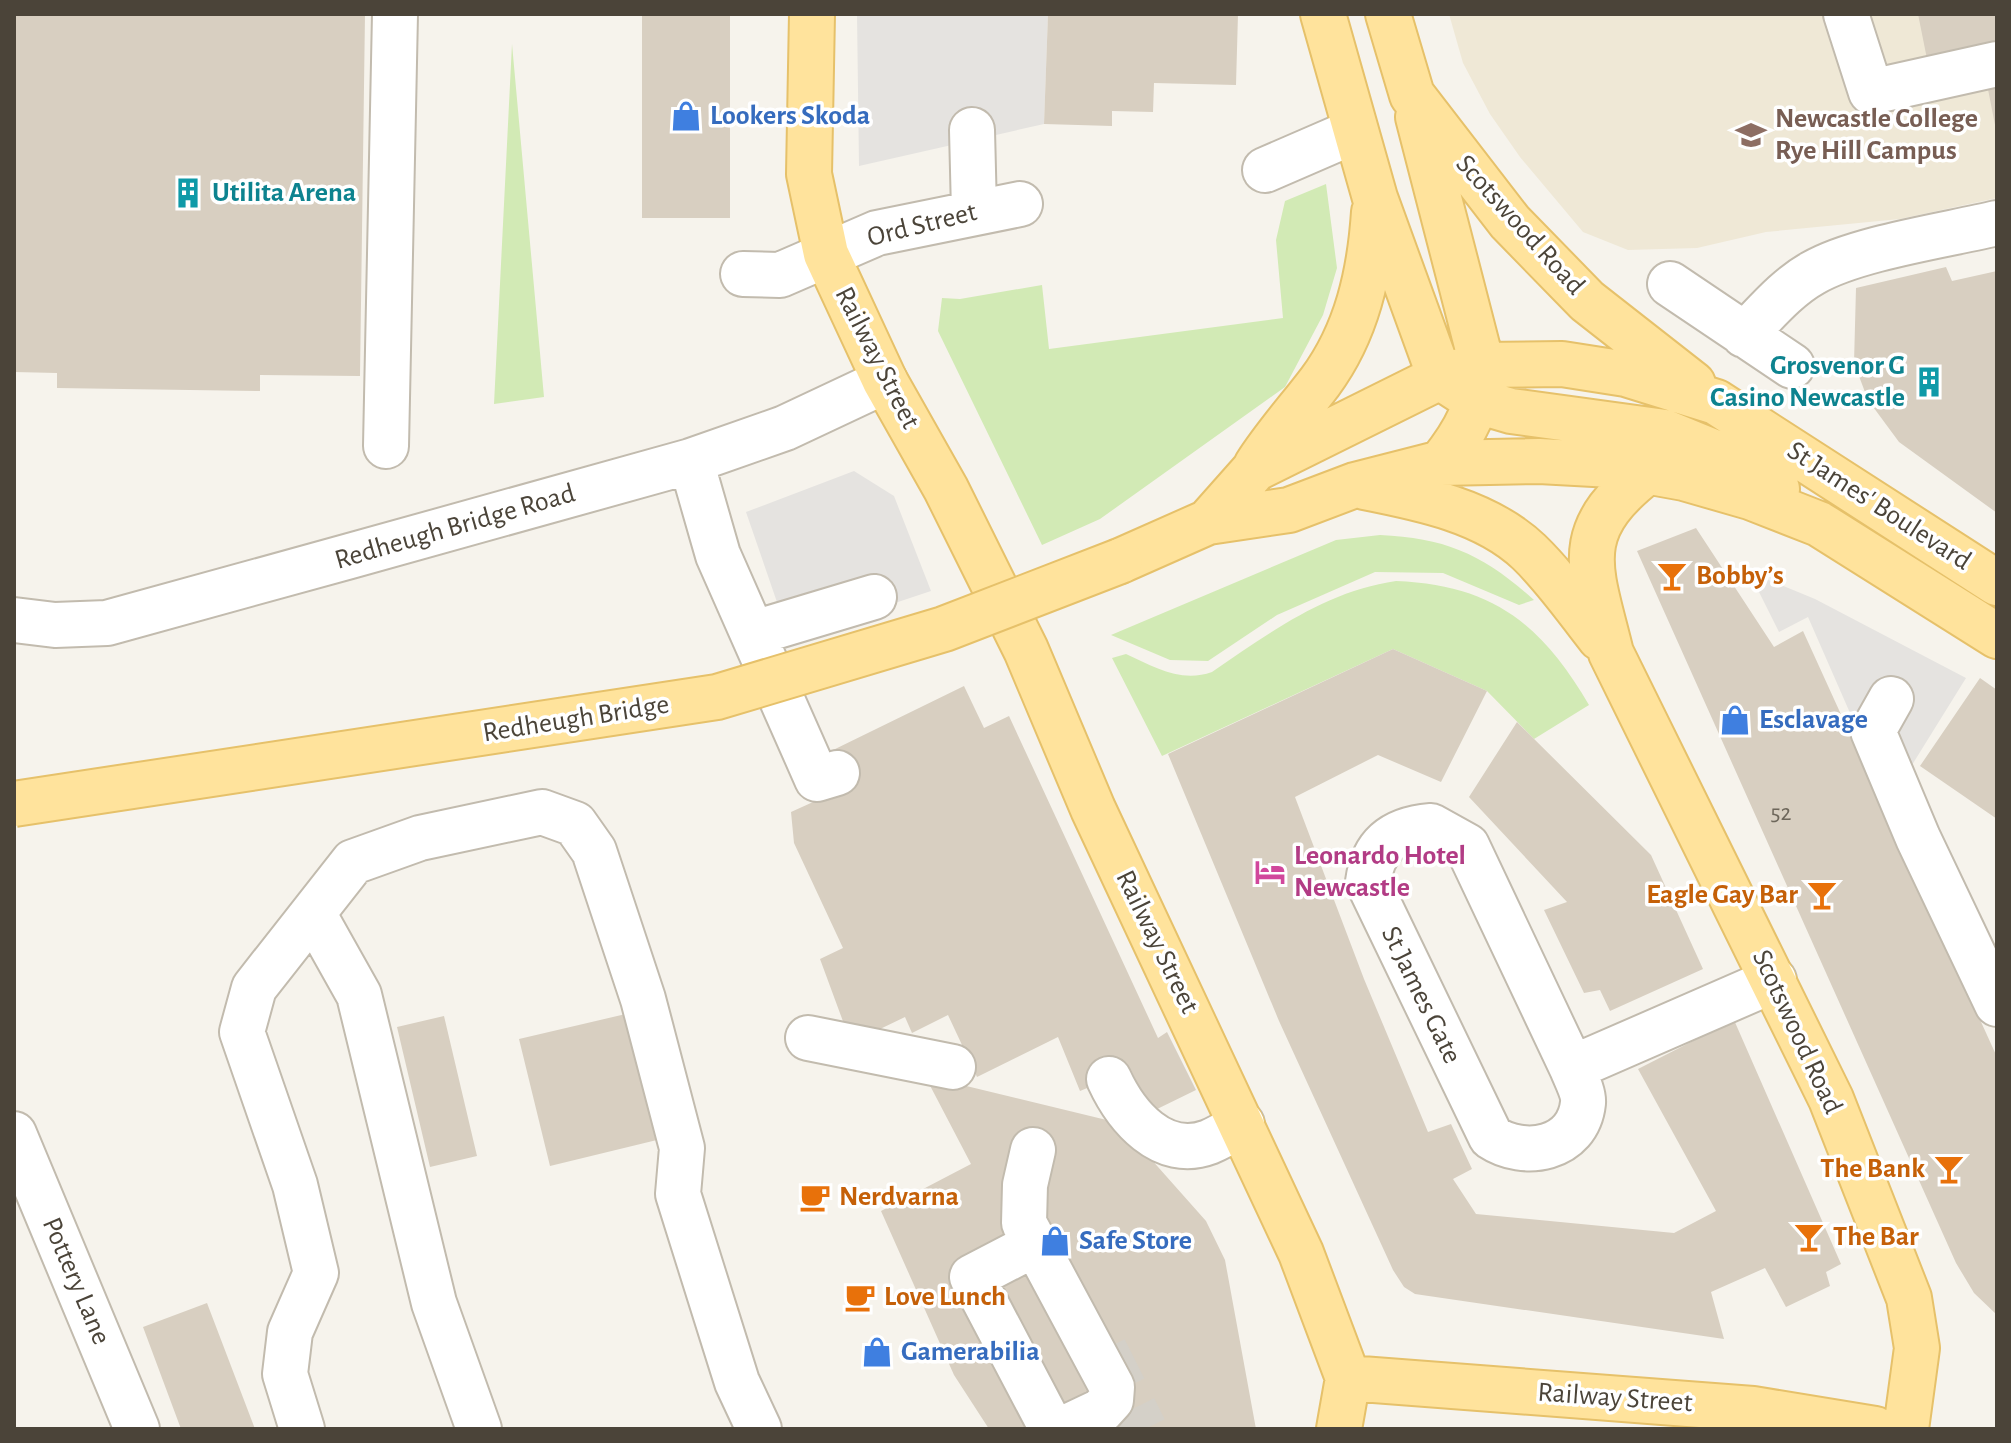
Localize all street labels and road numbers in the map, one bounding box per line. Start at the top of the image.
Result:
street label: Scotswood Road [1450,150,1590,300]
street label: Ord Street [864,198,980,252]
street label: Railway Street [829,283,925,433]
street label: St James' Boulevard [1782,436,1976,576]
street label: Redheugh Bridge Road [332,479,578,575]
street label: Redheugh Bridge [481,690,671,748]
street label: Railway Street [1110,866,1204,1018]
street label: St James Gate [1376,922,1466,1068]
street label: Scotswood Road [1747,946,1847,1118]
street label: Pottery Lane [37,1213,115,1349]
street label: Railway Street [1537,1379,1693,1417]

